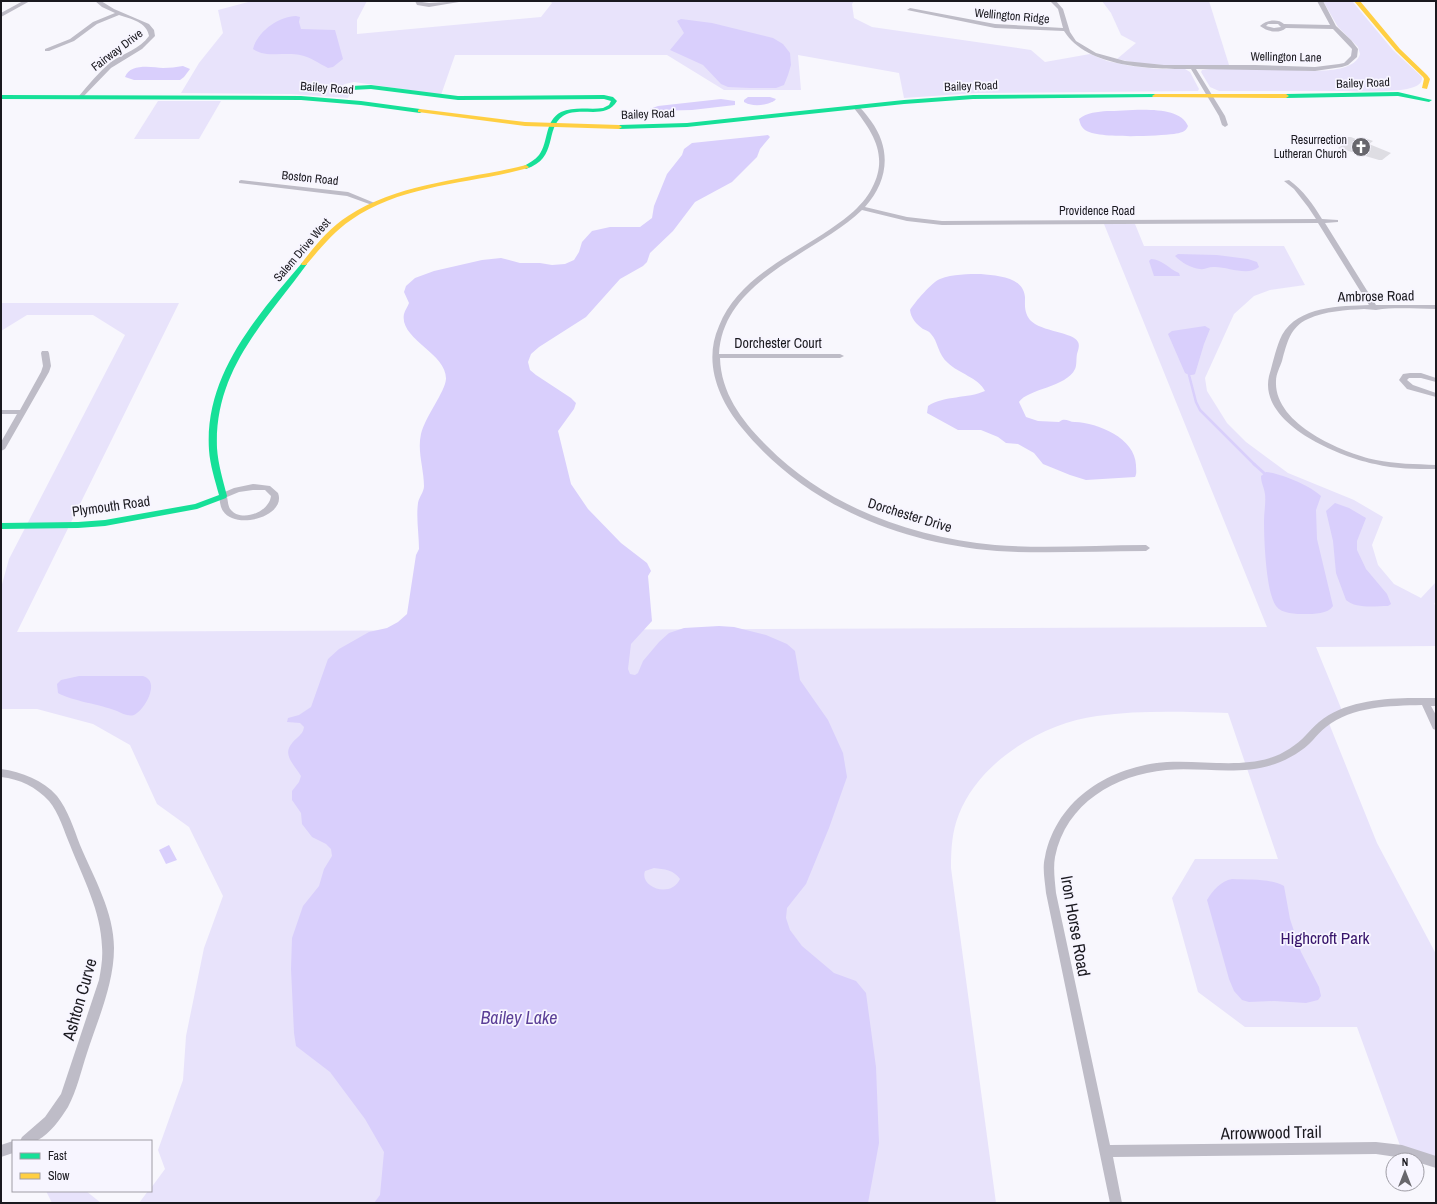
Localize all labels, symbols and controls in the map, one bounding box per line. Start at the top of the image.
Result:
street label: Wellington Ridge [974,5,1050,27]
street label: Fairway Drive [88,25,146,75]
street label: Wellington Lane [1250,48,1322,66]
street label: Bailey Road [1336,74,1390,92]
street label: Bailey Road [944,77,998,95]
street label: Bailey Road [300,78,354,98]
street label: Bailey Road [621,105,675,123]
place label: Resurrection Lutheran Church [1274,132,1347,162]
church icon: Resurrection Lutheran Church [1350,136,1372,158]
street label: Boston Road [281,167,339,189]
street label: Providence Road [1059,203,1135,219]
street label: Salem Drive West [270,215,334,285]
street label: Ambrose Road [1337,286,1414,306]
street label: Dorchester Court [734,334,822,352]
street label: Plymouth Road [71,492,151,520]
street label: Dorchester Drive [866,494,954,536]
street label: Iron Horse Road [1056,874,1096,978]
park label: Highcroft Park [1280,926,1370,949]
street label: Ashton Curve [56,955,102,1044]
water label: Bailey Lake [480,1005,558,1030]
street label: Arrowwood Trail [1219,1120,1322,1144]
legend [12,1140,152,1192]
text: Fast [48,1148,67,1164]
north arrow [1385,1152,1425,1192]
text: N [1402,1155,1408,1169]
text: Slow [48,1168,70,1184]

